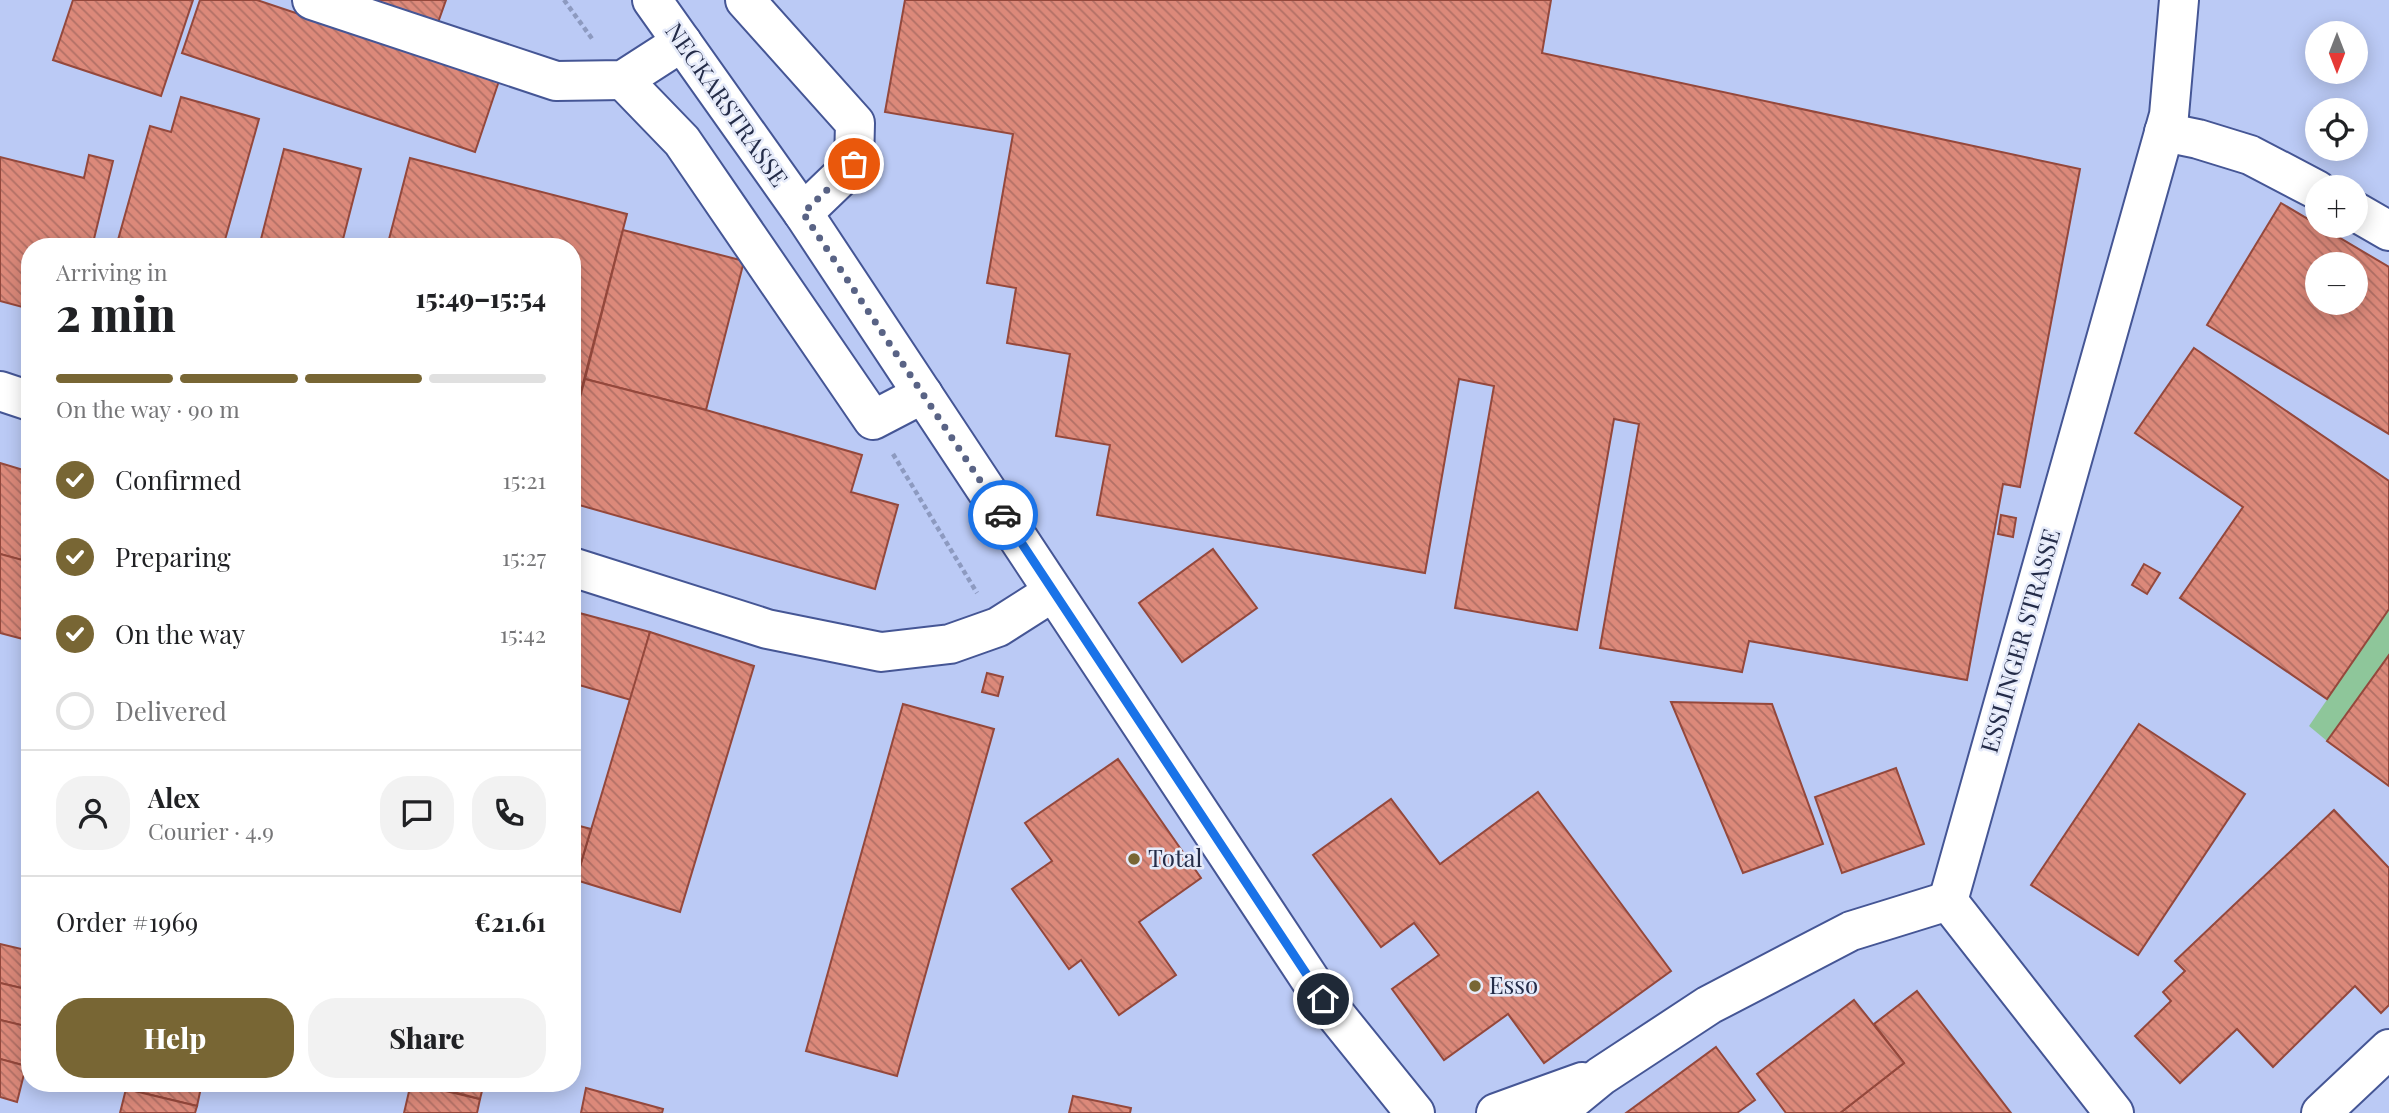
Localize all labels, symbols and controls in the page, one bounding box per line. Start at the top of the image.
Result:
street label: NECKARSTRASSE [659,16,796,192]
north arrow [2305,21,2368,84]
map controls [2305,21,2368,315]
button: locate [2305,98,2368,161]
pin [824,134,884,194]
icon: bag [835,145,873,183]
button: + [2305,175,2368,238]
button: − [2305,252,2368,315]
text: Arriving in [56,256,168,287]
text: 15:49–15:54 [416,280,546,315]
text: 2 min [56,282,176,344]
text: On the way · 90 m [56,393,240,424]
icon: check [56,461,94,499]
text: Confirmed [115,462,242,497]
text: 15:21 [503,464,546,495]
courier [968,480,1038,550]
icon: car [984,496,1022,534]
street label: ESSLINGER STRASSE [1972,525,2066,756]
icon: check [56,538,94,576]
text: Preparing [115,539,231,574]
text: 15:27 [502,541,546,572]
icon: check [56,615,94,653]
text: On the way [115,616,245,651]
text: 15:42 [500,618,546,649]
text: Delivered [115,693,227,728]
button: person [56,776,130,850]
button: chat [380,776,454,850]
button: phone [472,776,546,850]
text: Alex [148,780,200,815]
text: Courier · 4.9 [148,815,274,846]
place label: Total [1148,841,1202,873]
marker: Total [1126,851,1142,867]
text: Order #1969 [56,904,198,939]
text: €21.61 [474,904,546,939]
place label: Esso [1489,968,1538,1000]
pin [1293,969,1353,1029]
marker: Esso [1467,978,1483,994]
icon: home [1304,980,1342,1018]
button: Help [56,998,294,1078]
button: Share [308,998,546,1078]

